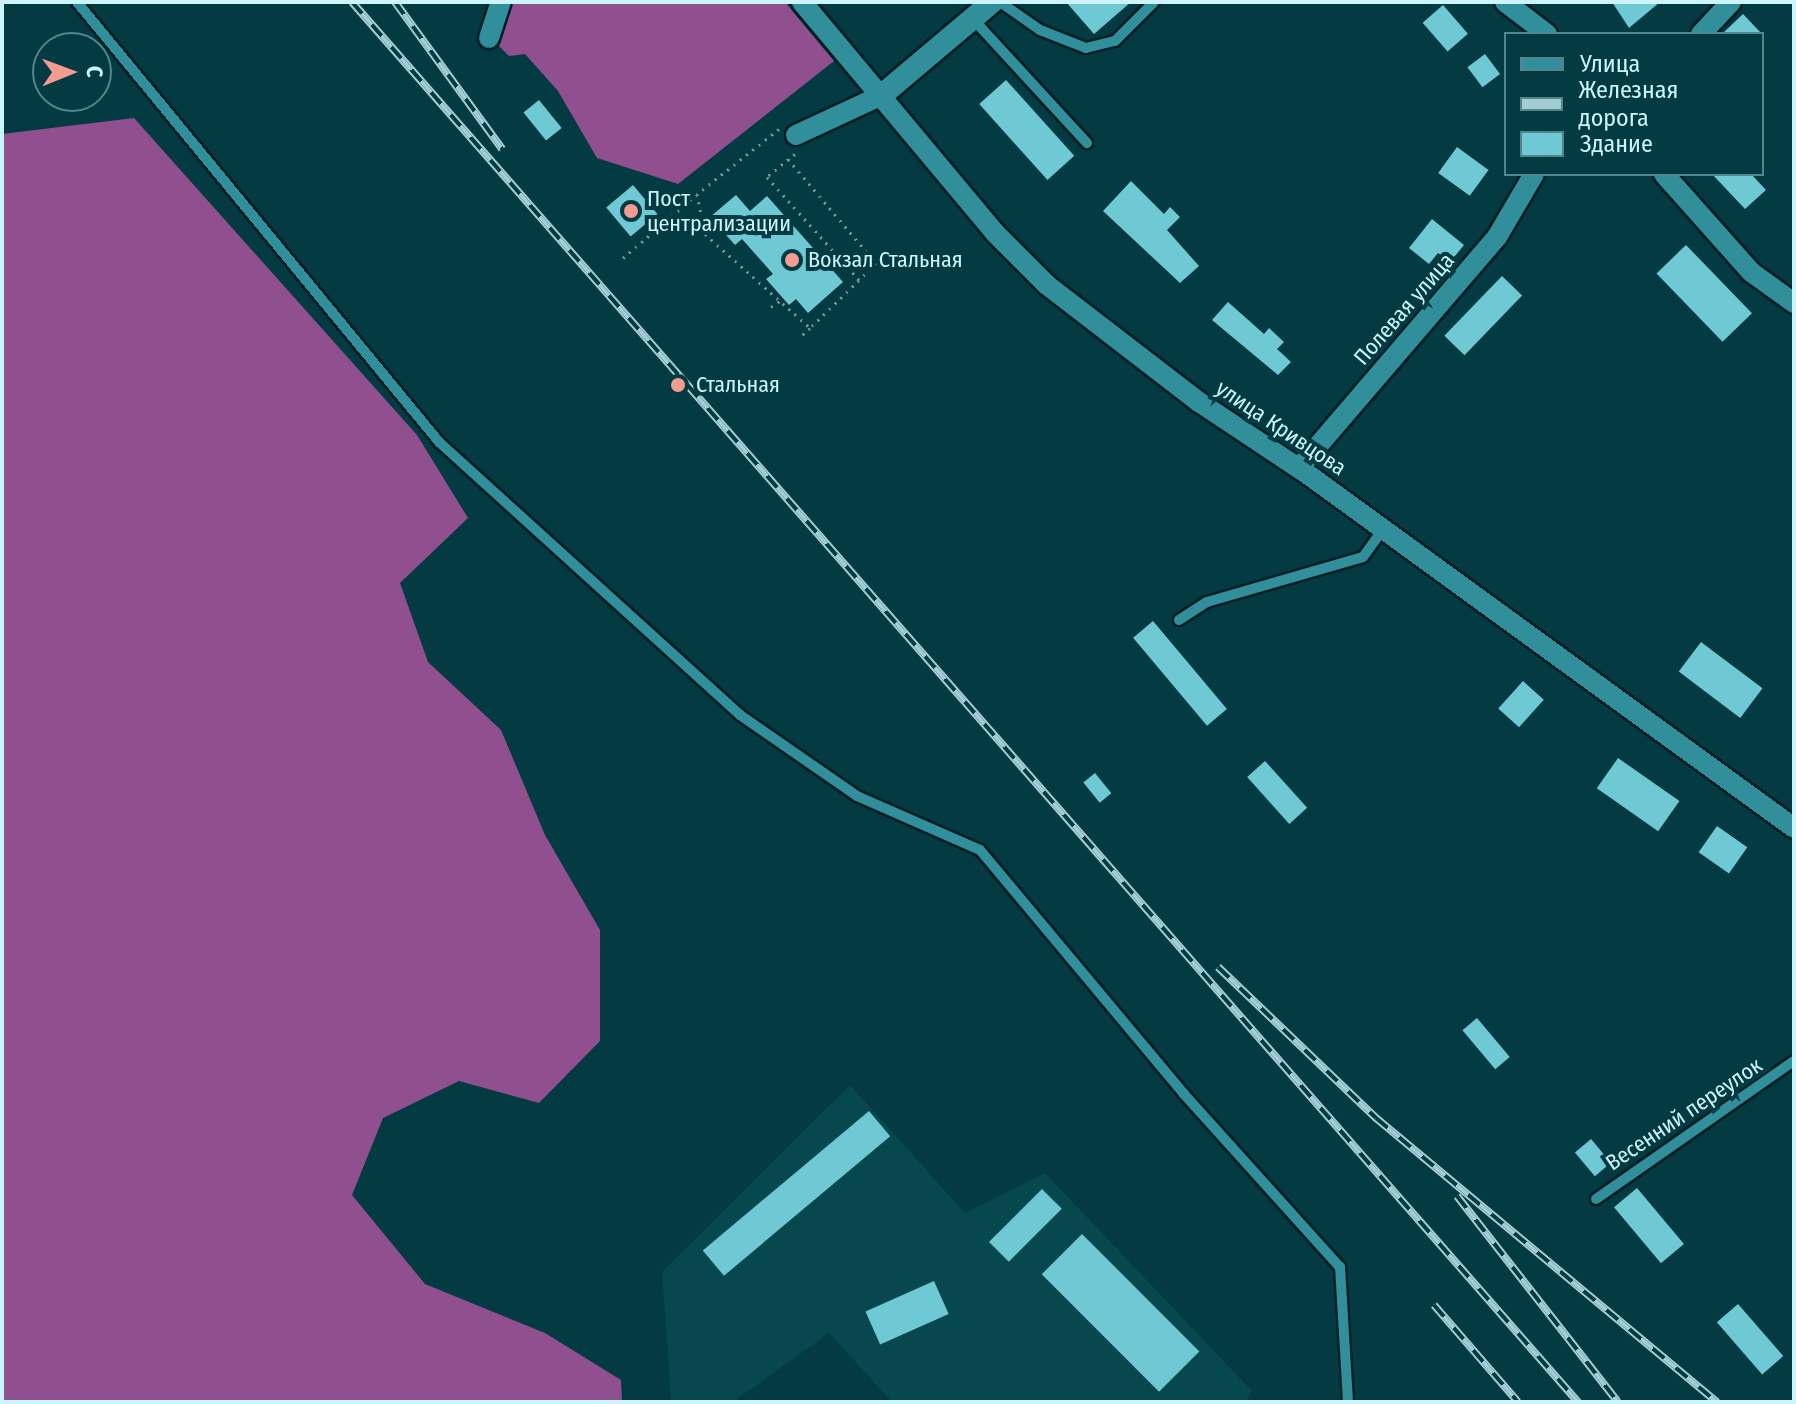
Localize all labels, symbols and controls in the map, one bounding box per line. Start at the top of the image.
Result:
north arrow [32,32,112,112]
legend [1504,32,1764,176]
text: Улица [1580,50,1640,78]
text: С [81,66,108,78]
text: Железная дорога [1579,76,1678,132]
text: Здание [1580,130,1653,158]
place label: Пост централизации [647,185,791,236]
marker: Пост централизации [622,202,640,220]
place label: Вокзал Стальная [808,247,963,273]
street label: Полевая улица [1348,248,1460,370]
marker: Вокзал Стальная [783,251,801,269]
place label: Стальная [696,372,780,398]
marker: Стальная [667,374,689,396]
street label: улица Кривцова [1211,375,1351,481]
street label: Весенний переулок [1601,1052,1767,1176]

